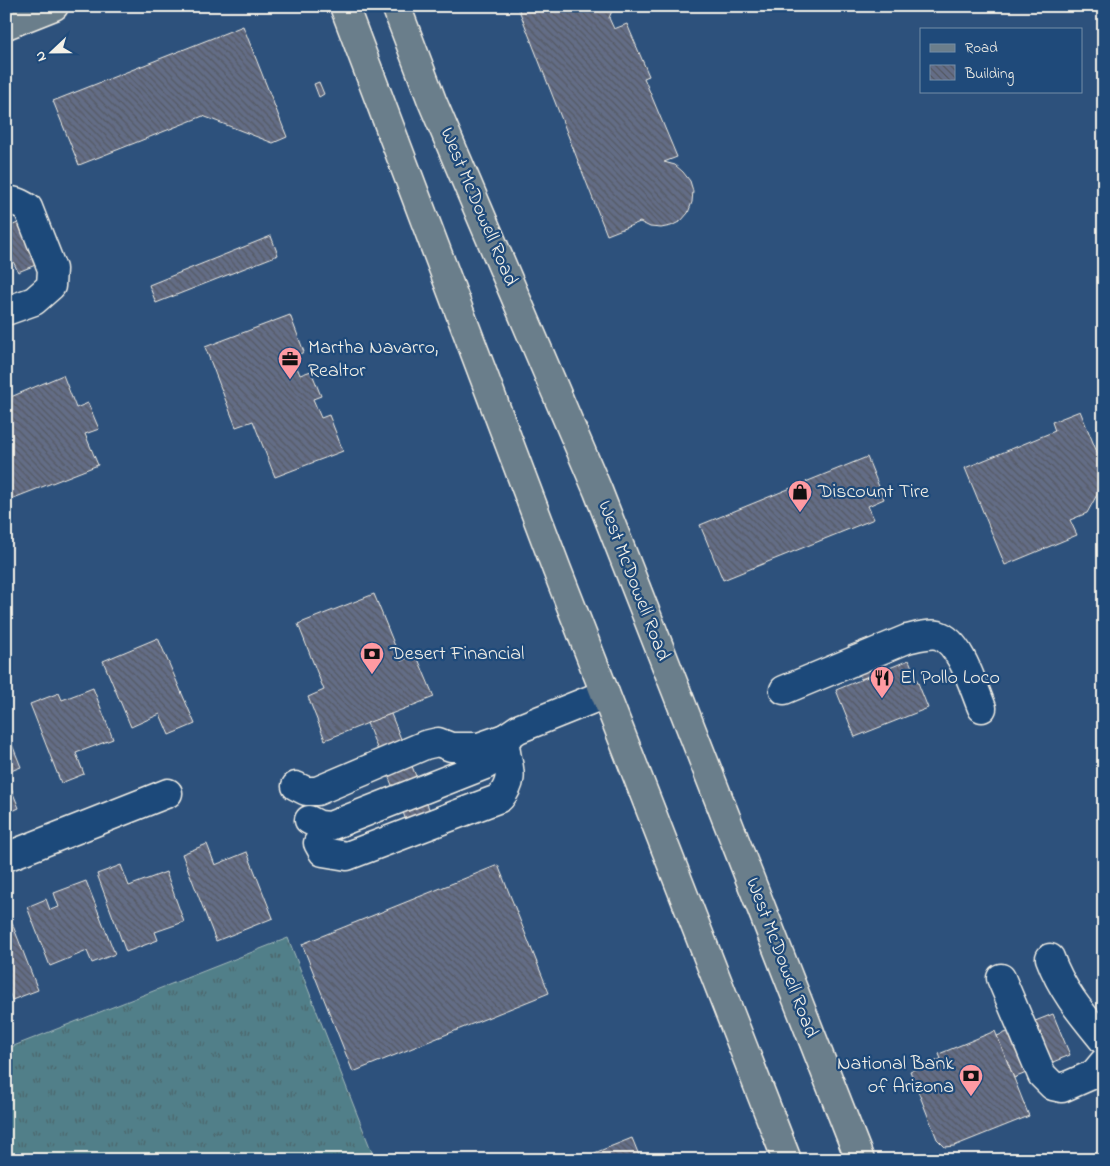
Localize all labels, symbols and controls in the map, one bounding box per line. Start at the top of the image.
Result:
north arrow [28,28,78,78]
legend [920,28,1082,92]
text: Road [965,37,998,59]
text: N [30,48,53,65]
text: Building [964,63,1014,86]
street label: West McDowell Road [431,123,525,291]
place label: Martha Navarro, Realtor [308,334,438,386]
office icon: Martha Navarro, Realtor [277,346,303,380]
place label: Discount Tire [817,478,929,507]
shop icon: Discount Tire [787,479,813,513]
street label: West McDowell Road [589,497,677,665]
place label: Desert Financial [389,640,524,669]
bank icon: Desert Financial [359,641,385,675]
place label: El Pollo Loco [900,664,1000,693]
restaurant icon: El Pollo Loco [869,665,895,699]
street label: West McDowell Road [737,874,825,1042]
place label: National Bank of Arizona [837,1050,954,1102]
bank icon: National Bank of Arizona [958,1063,984,1097]

